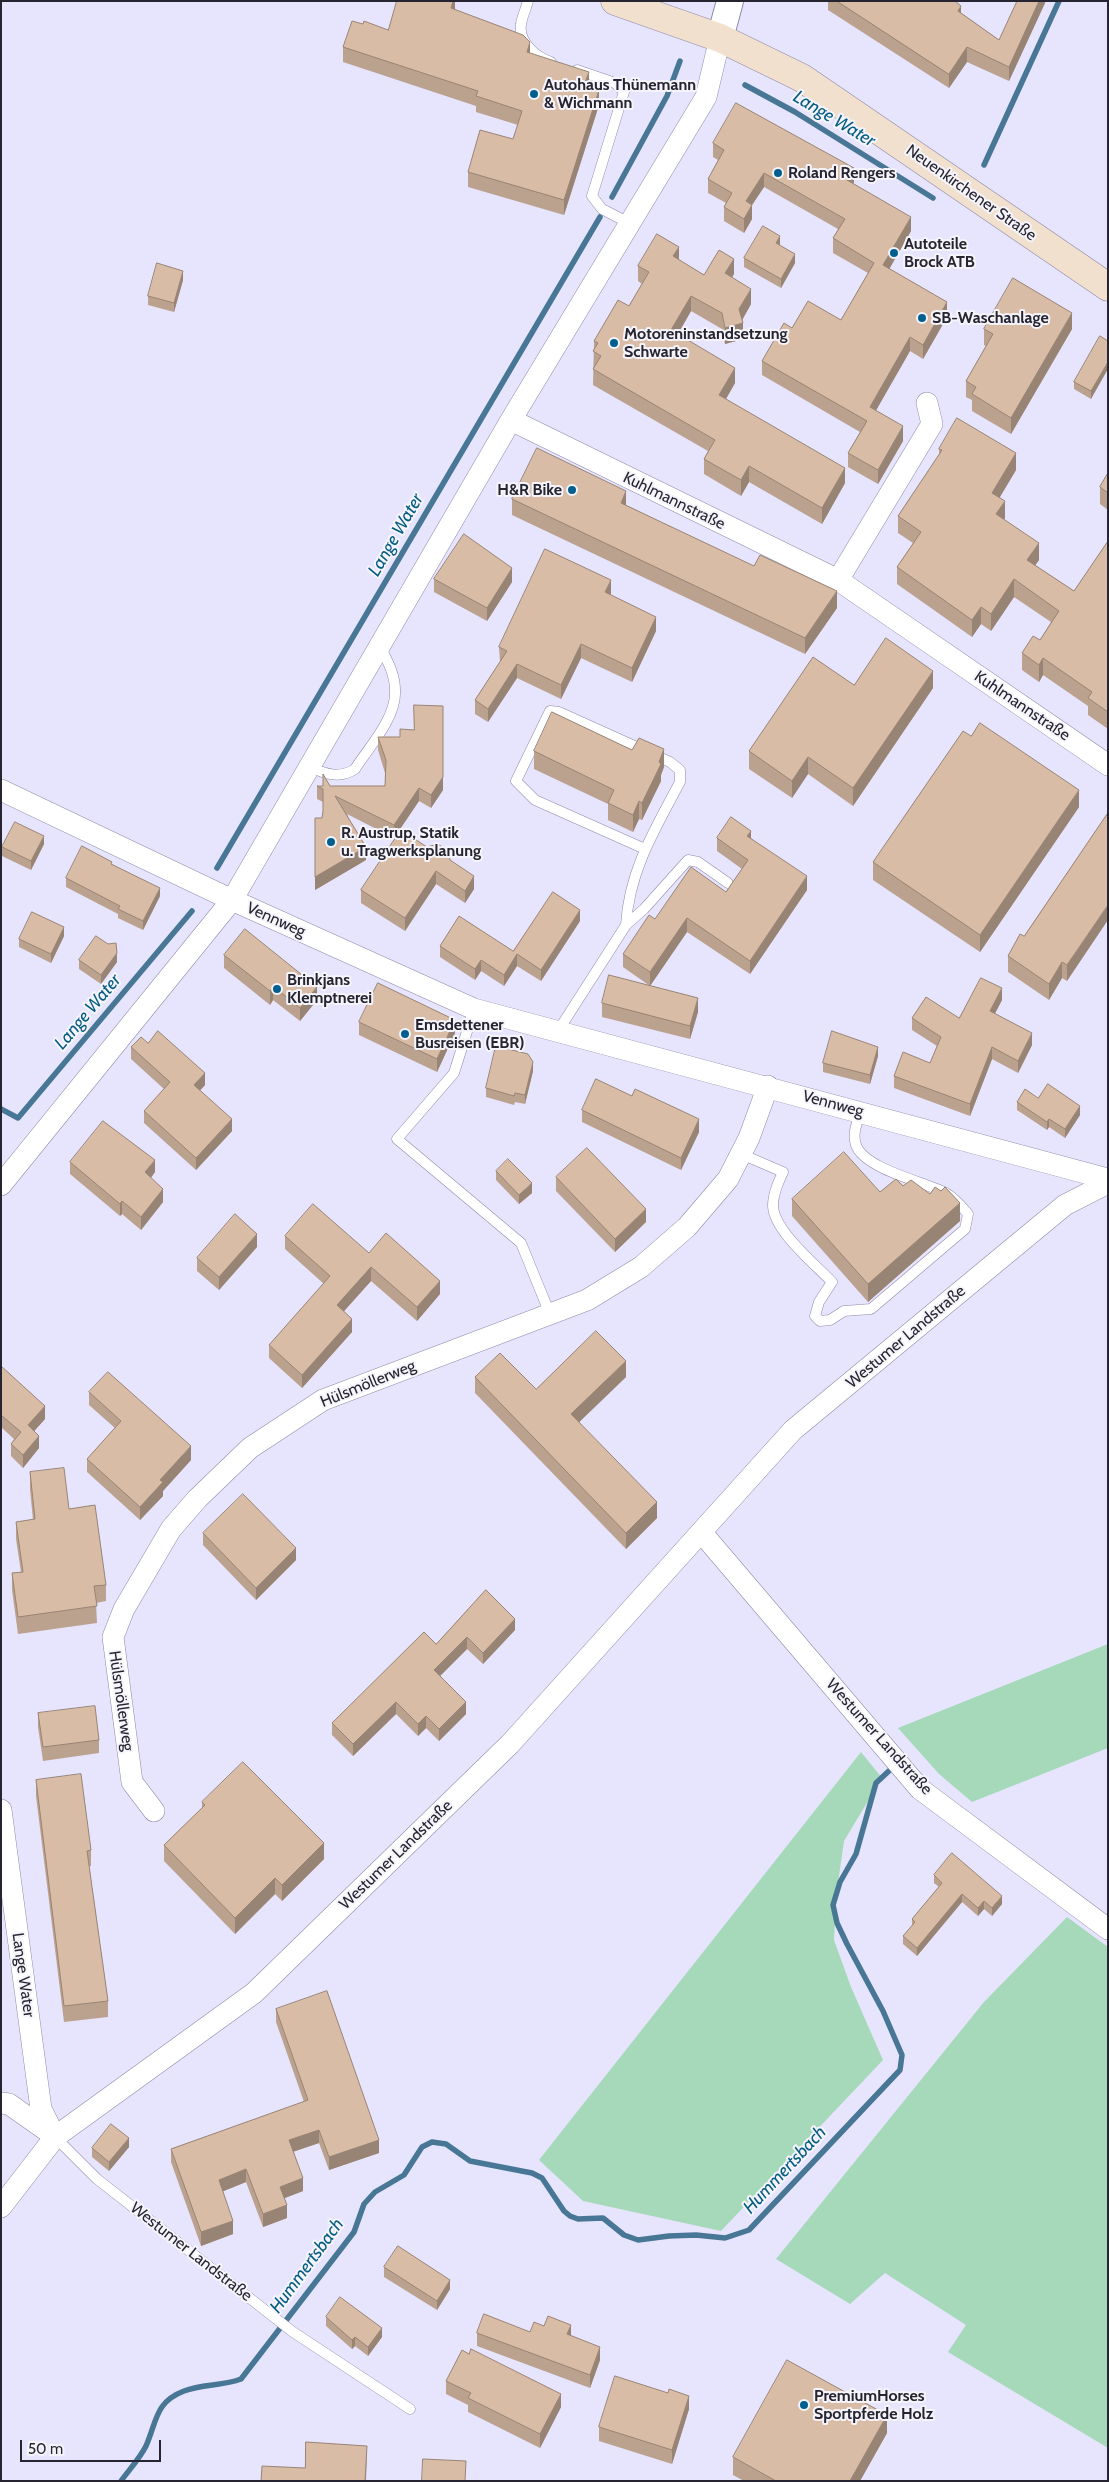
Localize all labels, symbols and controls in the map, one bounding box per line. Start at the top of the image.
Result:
place label: Autohaus Thünemann & Wichmann [544,75,696,113]
water label: Lange Water [789,86,879,152]
marker: Autohaus Thünemann & Wichmann [528,88,540,100]
street label: Neuenkirchener Straße [902,141,1040,245]
place label: Roland Rengers [788,163,896,183]
marker: Roland Rengers [772,167,784,179]
place label: Autoteile Brock ATB [904,234,975,272]
marker: Autoteile Brock ATB [888,247,900,259]
place label: SB-Waschanlage [932,308,1049,328]
marker: SB-Waschanlage [916,312,928,324]
place label: Motoreninstandsetzung Schwarte [624,324,788,362]
marker: Motoreninstandsetzung Schwarte [608,337,620,349]
street label: Kuhlmannstraße [620,468,728,534]
place label: H&R Bike [497,480,562,500]
marker: H&R Bike [566,484,578,496]
water label: Lange Water [364,490,428,580]
street label: Kuhlmannstraße [971,667,1073,745]
place label: R. Austrup, Statik u. Tragwerksplanung [341,823,481,861]
marker: R. Austrup, Statik u. Tragwerksplanung [325,836,337,848]
street label: Vennweg [244,899,308,941]
water label: Lange Water [50,970,126,1054]
place label: Brinkjans Klemptnerei [287,970,372,1008]
marker: Brinkjans Klemptnerei [271,983,283,995]
place label: Emsdettener Busreisen (EBR) [415,1015,525,1053]
marker: Emsdettener Busreisen (EBR) [399,1028,411,1040]
street label: Vennweg [800,1087,866,1121]
street label: Westumer Landstraße [843,1282,969,1392]
street label: Hülsmöllerweg [318,1356,418,1412]
street label: Hülsmöllerweg [104,1650,138,1752]
street label: Westumer Landstraße [822,1675,936,1799]
street label: Westumer Landstraße [336,1796,456,1914]
street label: Lange Water [8,1932,38,2018]
water label: Hummertsbach [739,2122,831,2218]
street label: Westumer Landstraße [126,2198,256,2306]
water label: Hummertsbach [265,2214,349,2318]
place label: PremiumHorses Sportpferde Holz [814,2386,933,2424]
marker: PremiumHorses Sportpferde Holz [798,2399,810,2411]
scale bar [22,2430,164,2462]
text: 50 m [28,2440,63,2458]

